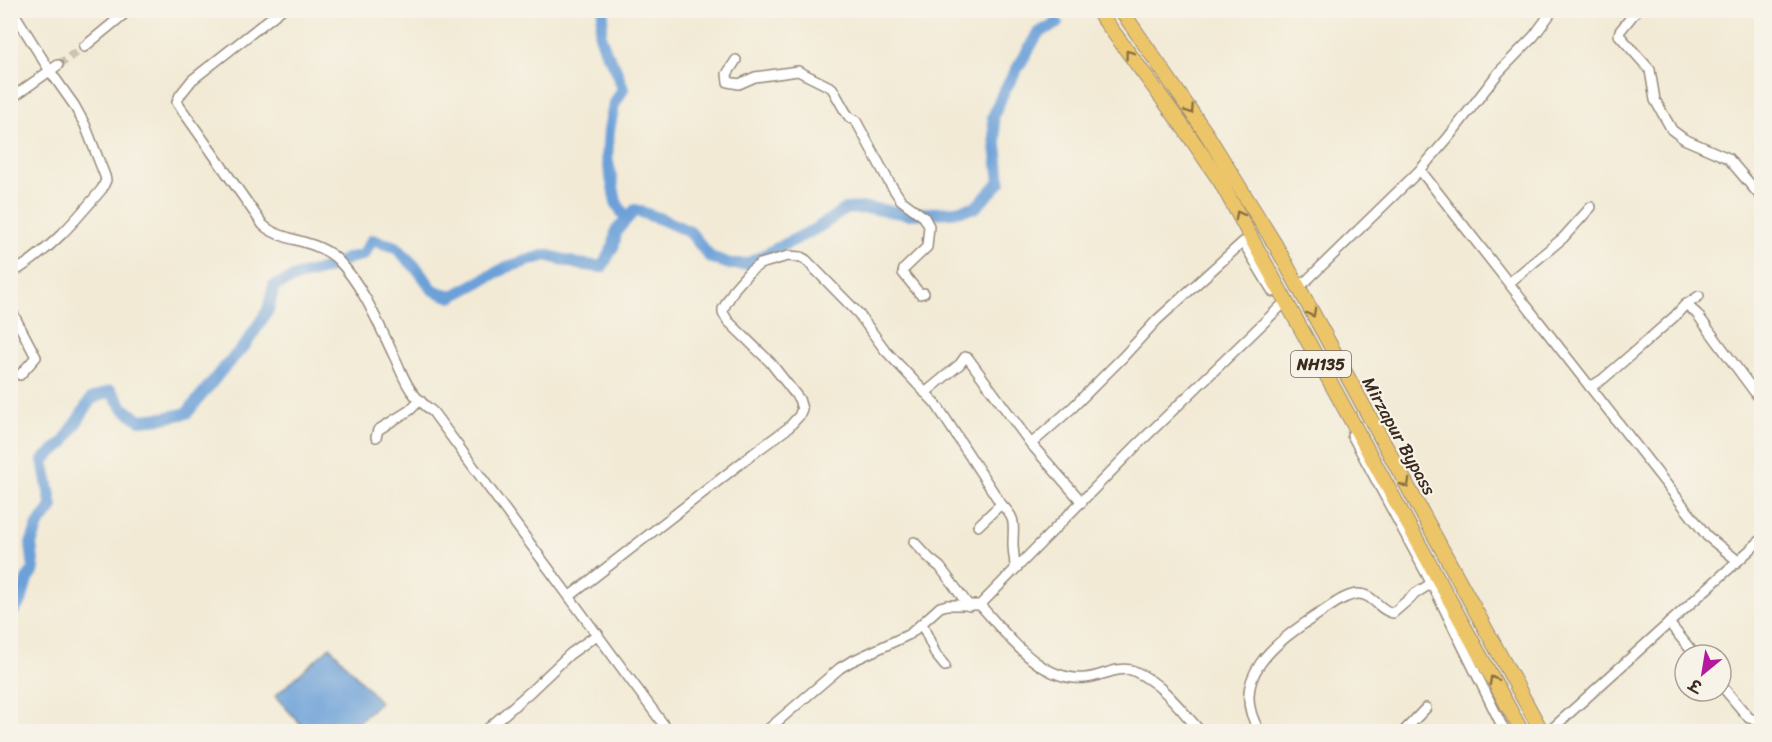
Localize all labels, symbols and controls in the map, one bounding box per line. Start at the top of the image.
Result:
one-way arrow [1125,49,1136,60]
one-way arrow [1183,103,1194,114]
one-way arrow [1235,210,1246,221]
one-way arrow [1305,307,1316,317]
road number: NH135 [1291,351,1351,377]
street label: Mirzapur Bypass [1353,371,1445,502]
one-way arrow [1399,478,1410,489]
north arrow [1673,643,1733,703]
text: उ [1683,670,1709,702]
one-way arrow [1489,676,1501,687]

